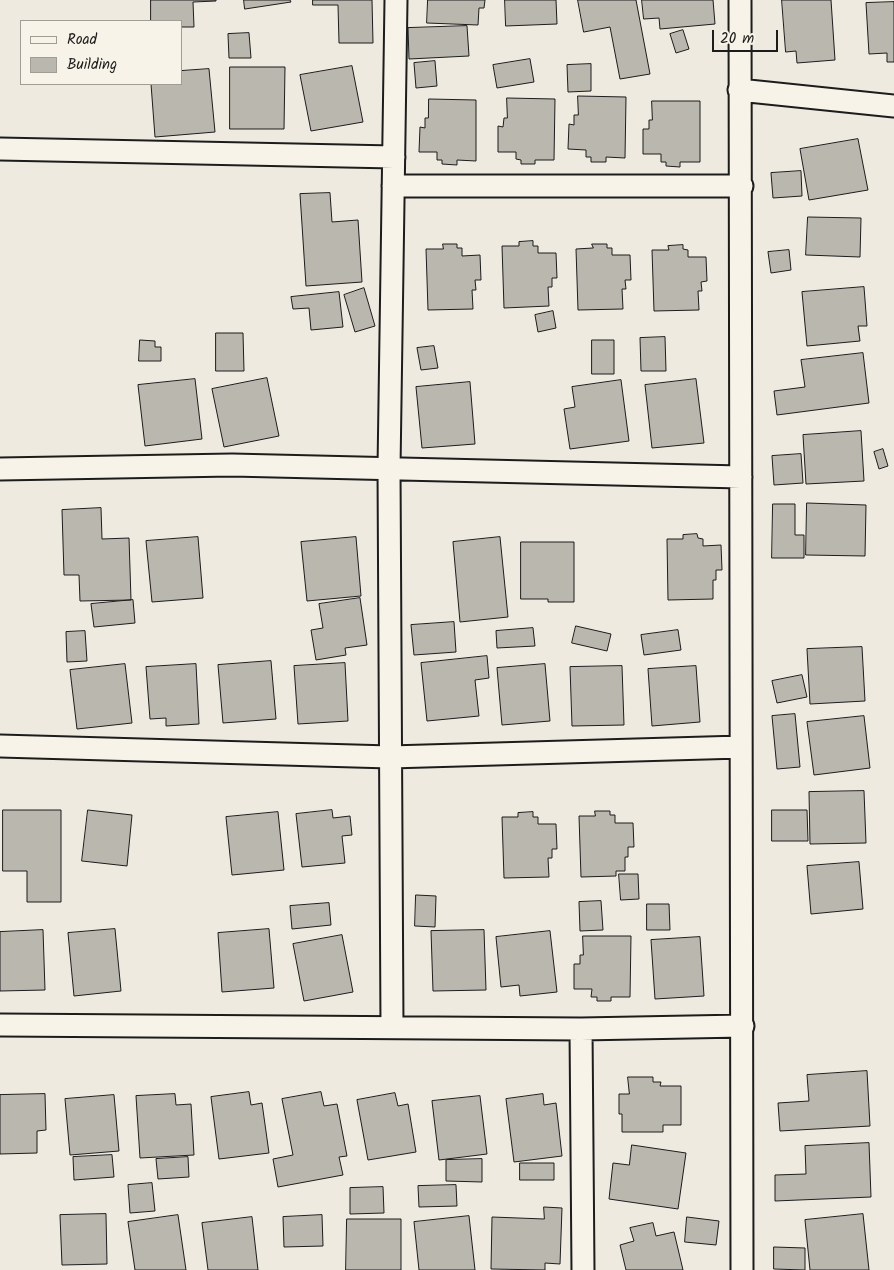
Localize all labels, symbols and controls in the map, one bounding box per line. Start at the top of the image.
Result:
legend [20,20,182,85]
scale bar [714,20,780,52]
text: 20 m [720,27,754,51]
text: Road [67,28,97,52]
text: Building [67,53,117,77]

